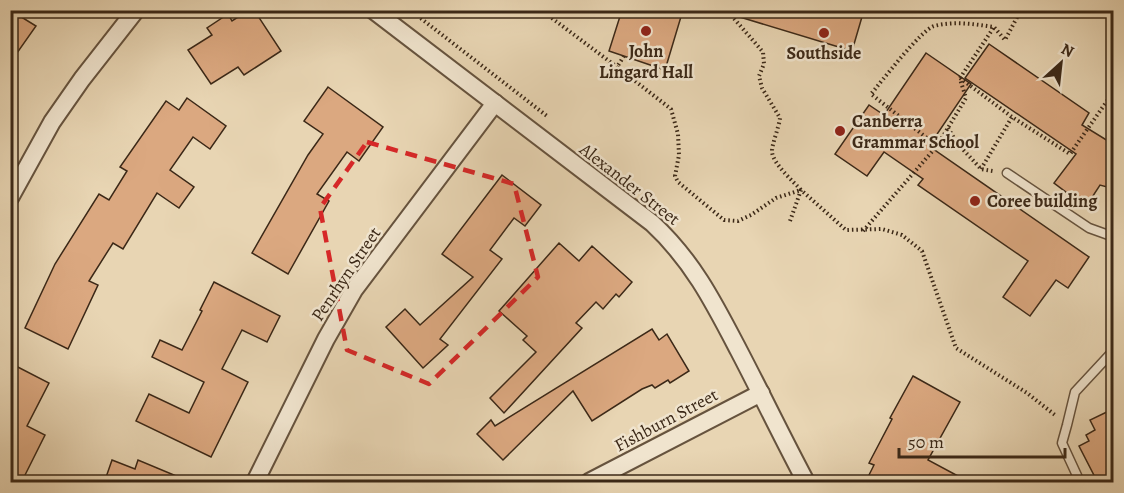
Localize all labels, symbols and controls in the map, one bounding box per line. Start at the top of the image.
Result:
marker: John Lingard Hall [639,24,653,38]
marker: Southside [817,26,831,40]
north arrow [1031,33,1091,93]
text: N [1057,38,1078,63]
place label: John Lingard Hall [599,39,693,84]
place label: Southside [787,41,861,65]
place label: Canberra Grammar School [852,109,979,154]
marker: Canberra Grammar School [833,124,847,138]
street label: Alexander Street [574,137,685,231]
place label: Coree building [987,189,1098,213]
marker: Coree building [968,194,982,208]
street label: Penrhyn Street [306,222,386,326]
street label: Fishburn Street [610,383,722,457]
scale bar [899,421,1066,459]
text: 50 m [908,430,944,454]

